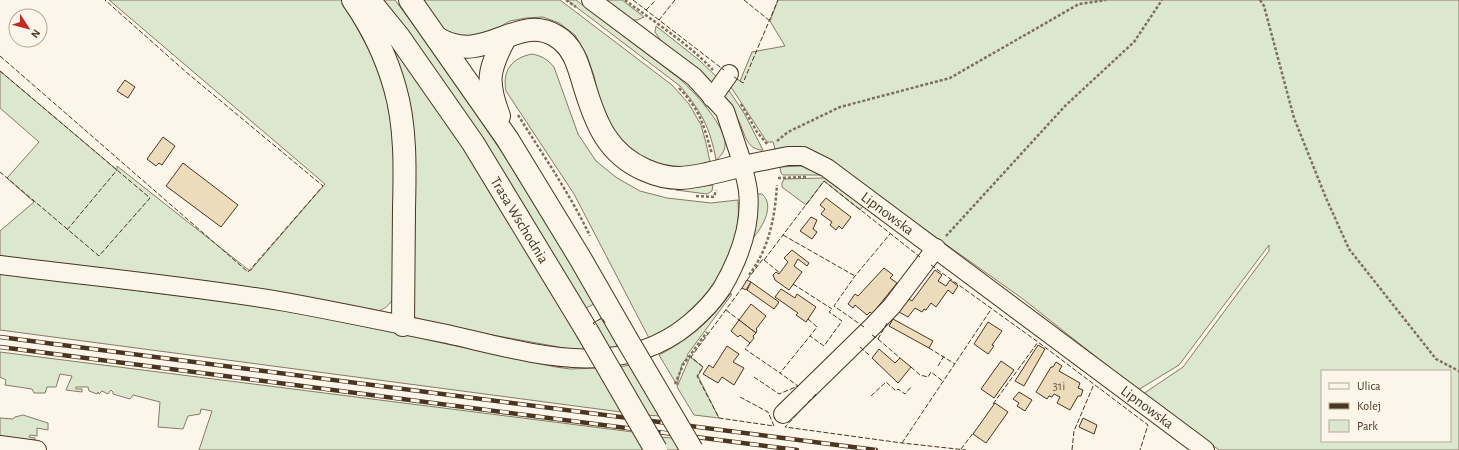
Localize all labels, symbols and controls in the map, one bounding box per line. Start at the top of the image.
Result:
north arrow [8,8,48,48]
text: N [29,27,42,40]
street label: Trasa Wschodnia [487,174,551,266]
street label: Lipnowska [858,189,917,238]
legend [1321,370,1451,442]
house number: 31i [1053,380,1065,393]
text: Ulica [1357,380,1381,392]
street label: Lipnowska [1118,383,1176,432]
text: Kolej [1357,400,1381,413]
text: Park [1357,420,1378,432]

